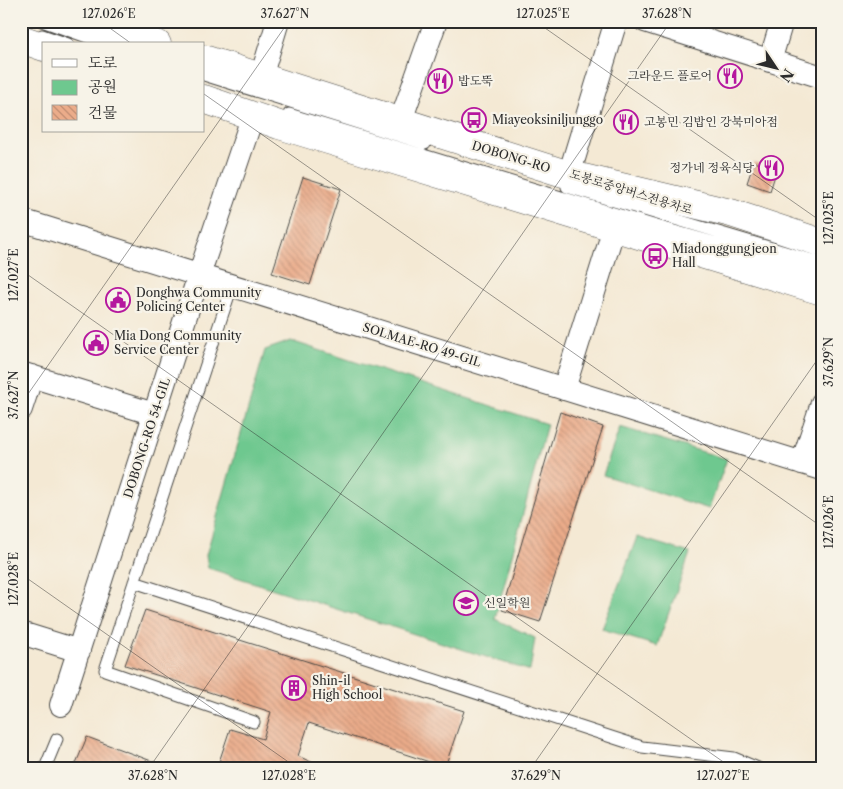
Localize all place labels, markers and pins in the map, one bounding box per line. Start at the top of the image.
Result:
restaurant icon: 그라운드 플로어 [717,63,743,89]
restaurant icon: 밥도뚝 [427,68,453,94]
place label: 그라운드 플로어 [628,68,712,83]
place label: 밥도뚝 [458,73,493,88]
bus stop icon: Miayeoksiniljunggo [461,107,487,133]
restaurant icon: 고봉민 김밥인 강북미아점 [613,109,639,135]
place label: Miayeoksiniljunggo [492,112,603,127]
place label: 고봉민 김밥인 강북미아점 [644,114,778,129]
restaurant icon: 정가네 정육식당 [758,155,784,181]
place label: 정가네 정육식당 [670,160,754,175]
place label: Miadonggungjeon Hall [672,241,777,270]
bus stop icon: Miadonggungjeon Hall [642,243,668,269]
place label: Donghwa Community Policing Center [136,285,262,314]
public building icon: Donghwa Community Policing Center [105,287,131,313]
place label: Mia Dong Community Service Center [114,328,242,357]
public building icon: Mia Dong Community Service Center [83,330,109,356]
school or university icon: 신일학원 [453,590,479,616]
place label: 신일학원 [484,595,530,610]
place label: Shin-il High School [312,673,383,702]
building icon: Shin-il High School [281,675,307,701]

